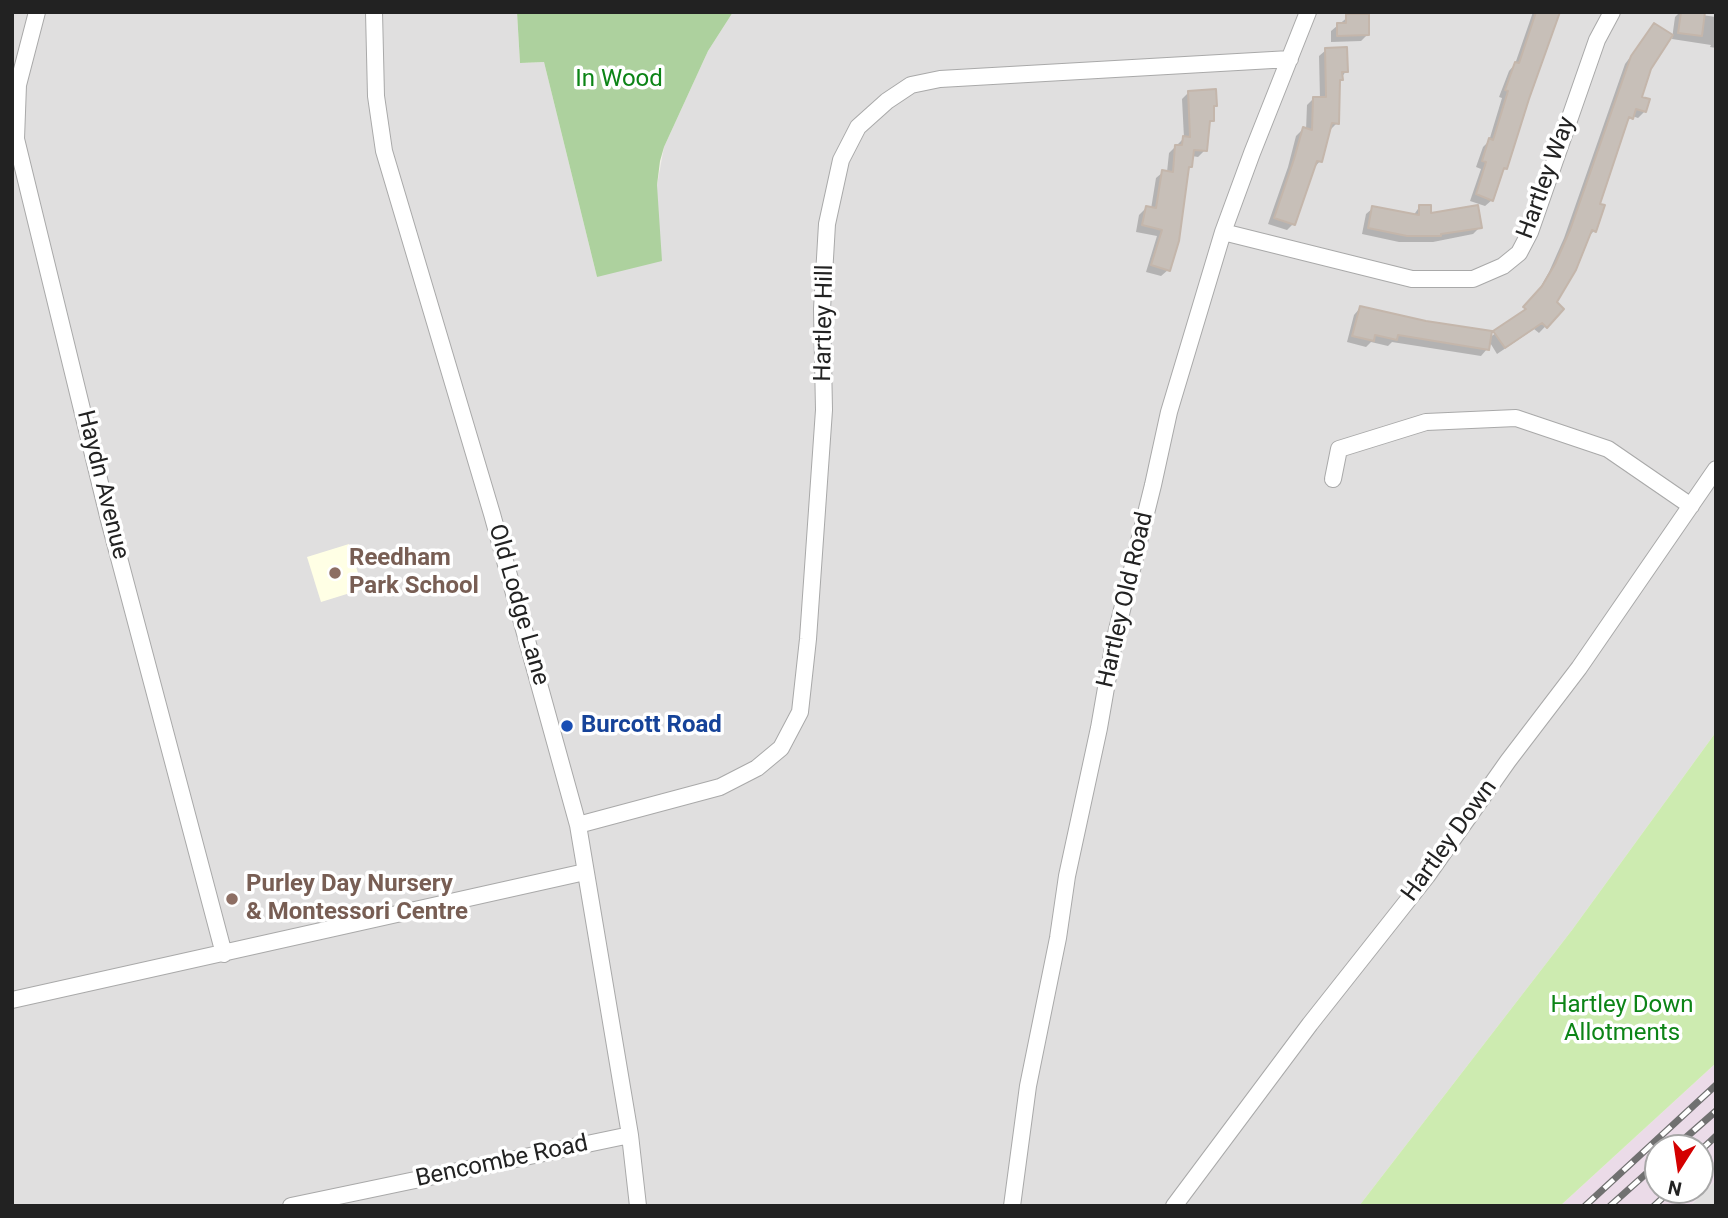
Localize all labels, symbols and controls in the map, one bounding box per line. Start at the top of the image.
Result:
park label: In Wood [575,66,663,94]
street label: Hartley Way [1512,113,1582,243]
street label: Hartley Hill [810,264,840,382]
street label: Haydn Avenue [70,408,134,562]
street label: Hartley Old Road [1092,509,1160,691]
street label: Old Lodge Lane [481,521,555,689]
place label: Reedham Park School [349,545,479,601]
marker: Reedham Park School [327,565,343,581]
place label: Burcott Road [581,712,722,740]
marker: Burcott Road [559,718,575,734]
street label: Hartley Down [1396,775,1504,907]
place label: Purley Day Nursery & Montessori Centre [246,871,468,927]
marker: Purley Day Nursery & Montessori Centre [224,891,240,907]
park label: Hartley Down Allotments [1550,992,1694,1048]
street label: Bencombe Road [413,1130,591,1194]
north arrow [1644,1134,1714,1204]
text: N [1666,1175,1684,1201]

